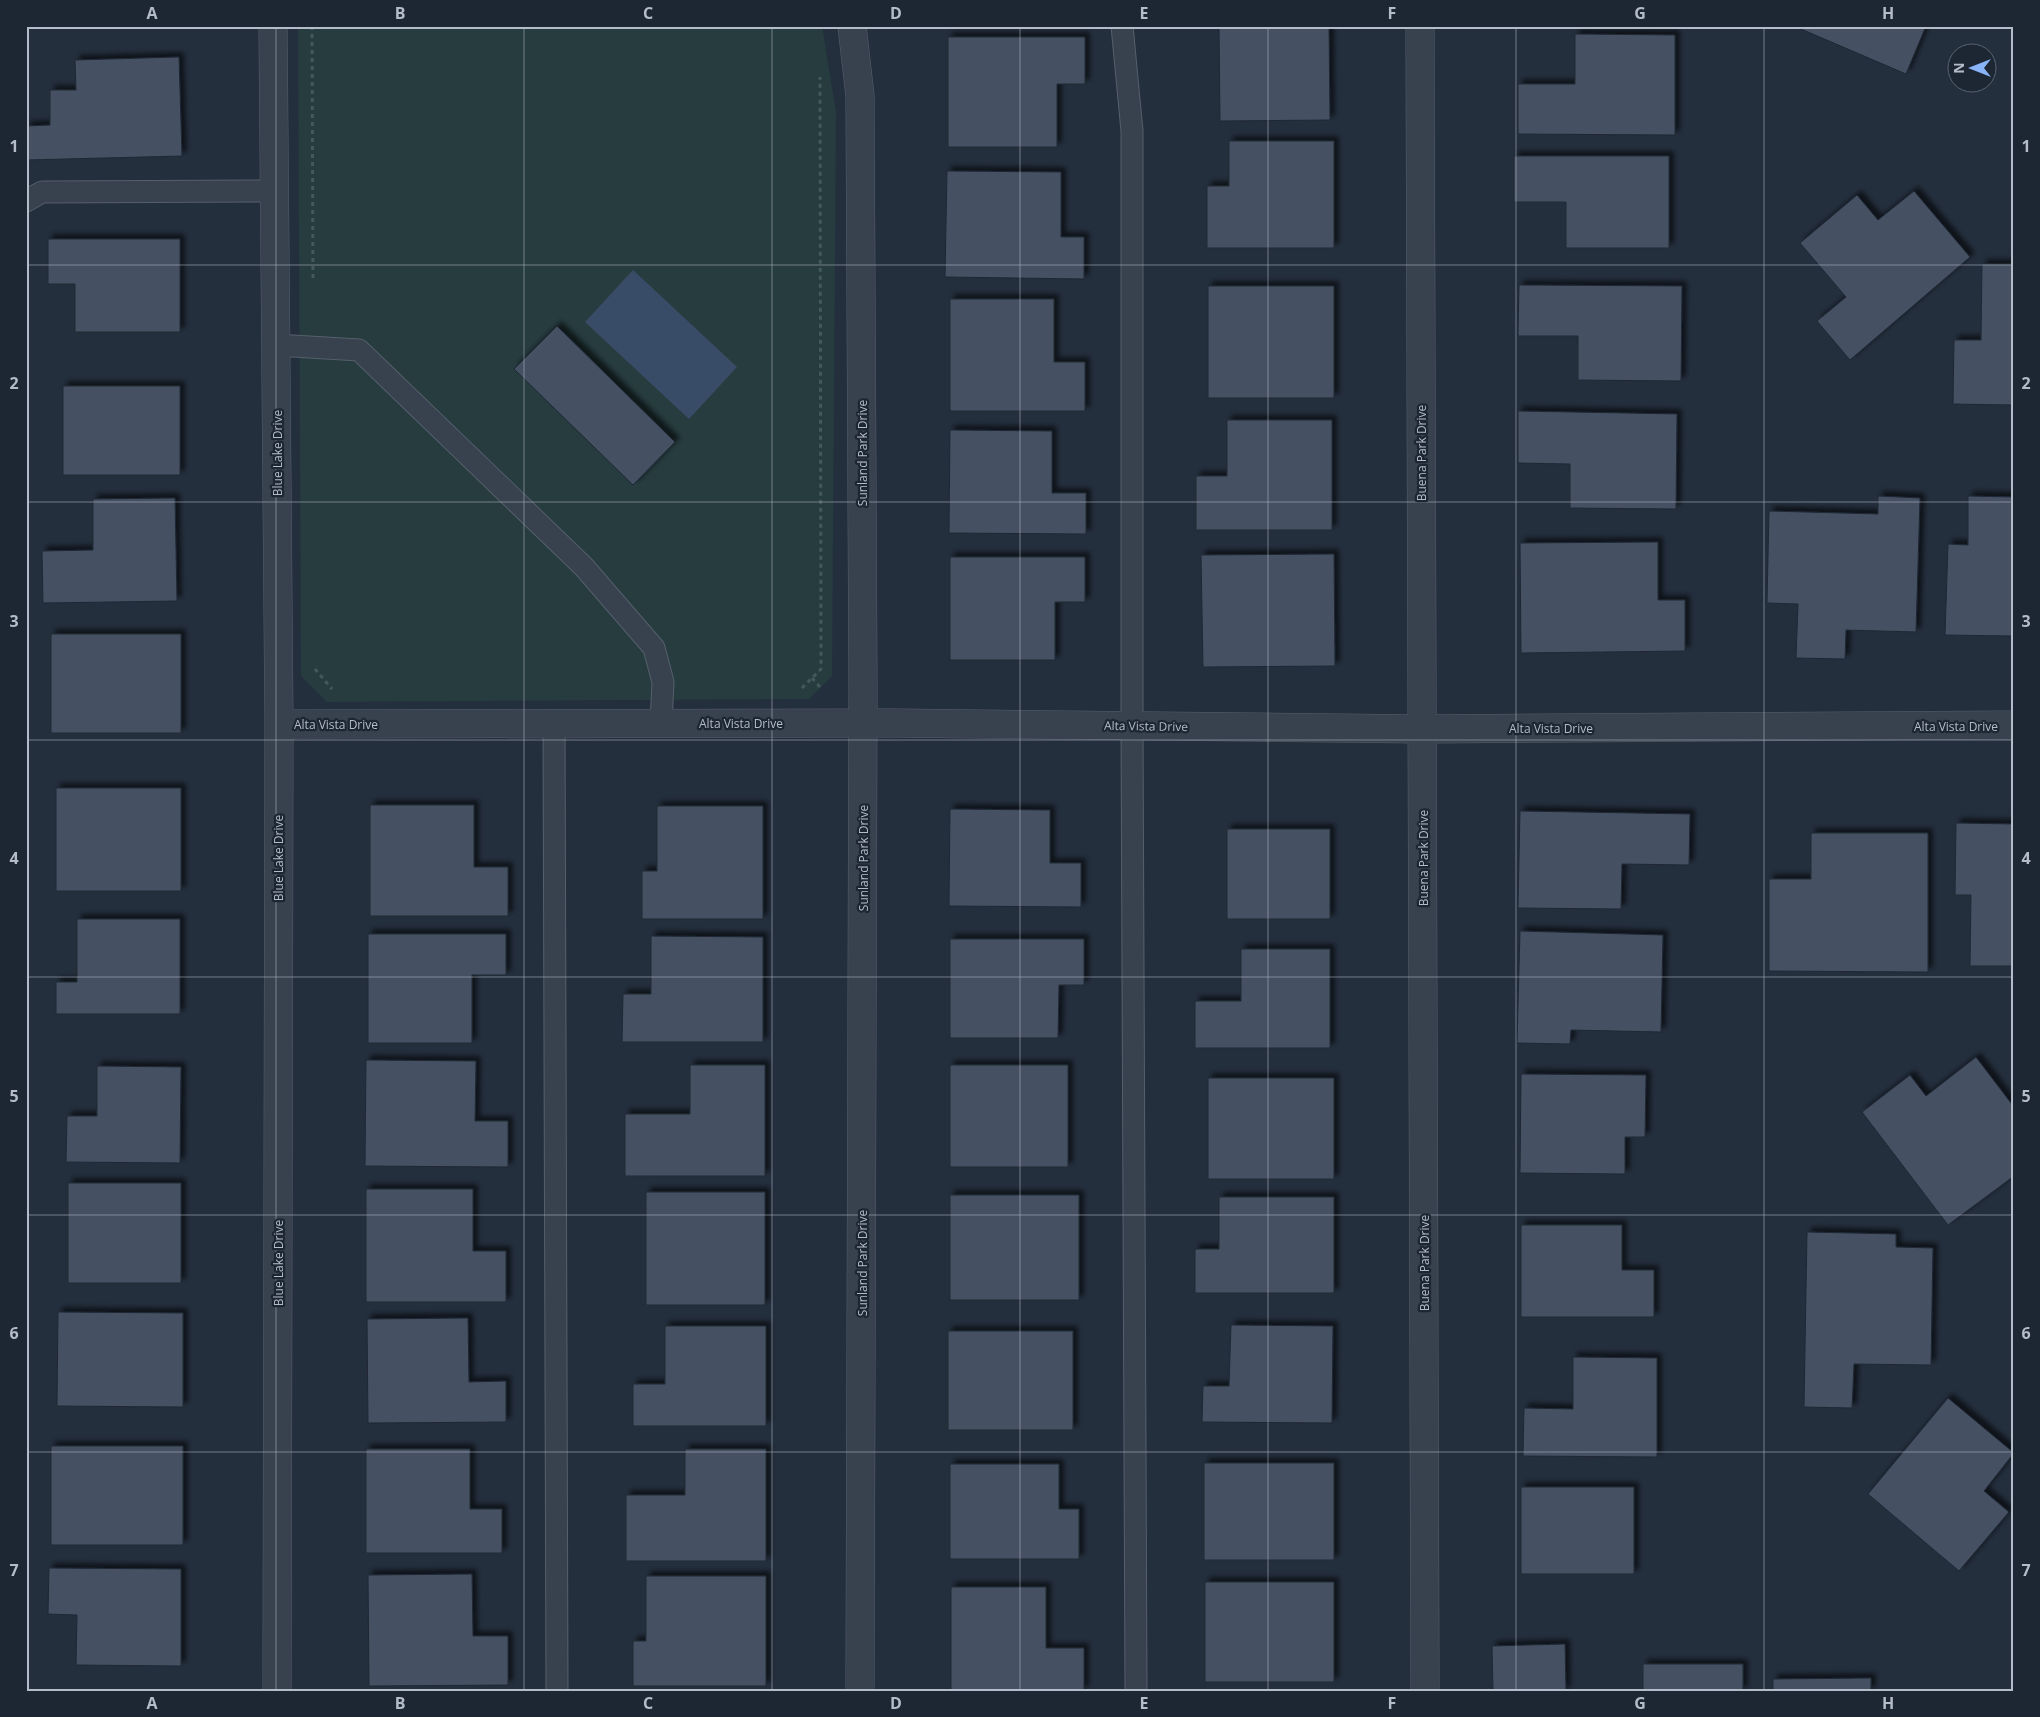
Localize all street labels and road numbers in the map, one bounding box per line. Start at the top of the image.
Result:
street label: Sunland Park Drive [854,400,871,506]
street label: Buena Park Drive [1413,404,1430,501]
street label: Blue Lake Drive [269,410,286,496]
street label: Alta Vista Drive [699,715,783,732]
street label: Alta Vista Drive [294,716,378,733]
street label: Alta Vista Drive [1104,717,1188,735]
street label: Alta Vista Drive [1914,718,1998,735]
street label: Alta Vista Drive [1509,720,1593,737]
street label: Sunland Park Drive [855,805,872,911]
street label: Buena Park Drive [1415,809,1432,906]
street label: Blue Lake Drive [270,815,287,901]
street label: Sunland Park Drive [854,1210,871,1316]
street label: Buena Park Drive [1416,1214,1433,1311]
street label: Blue Lake Drive [270,1220,287,1306]

